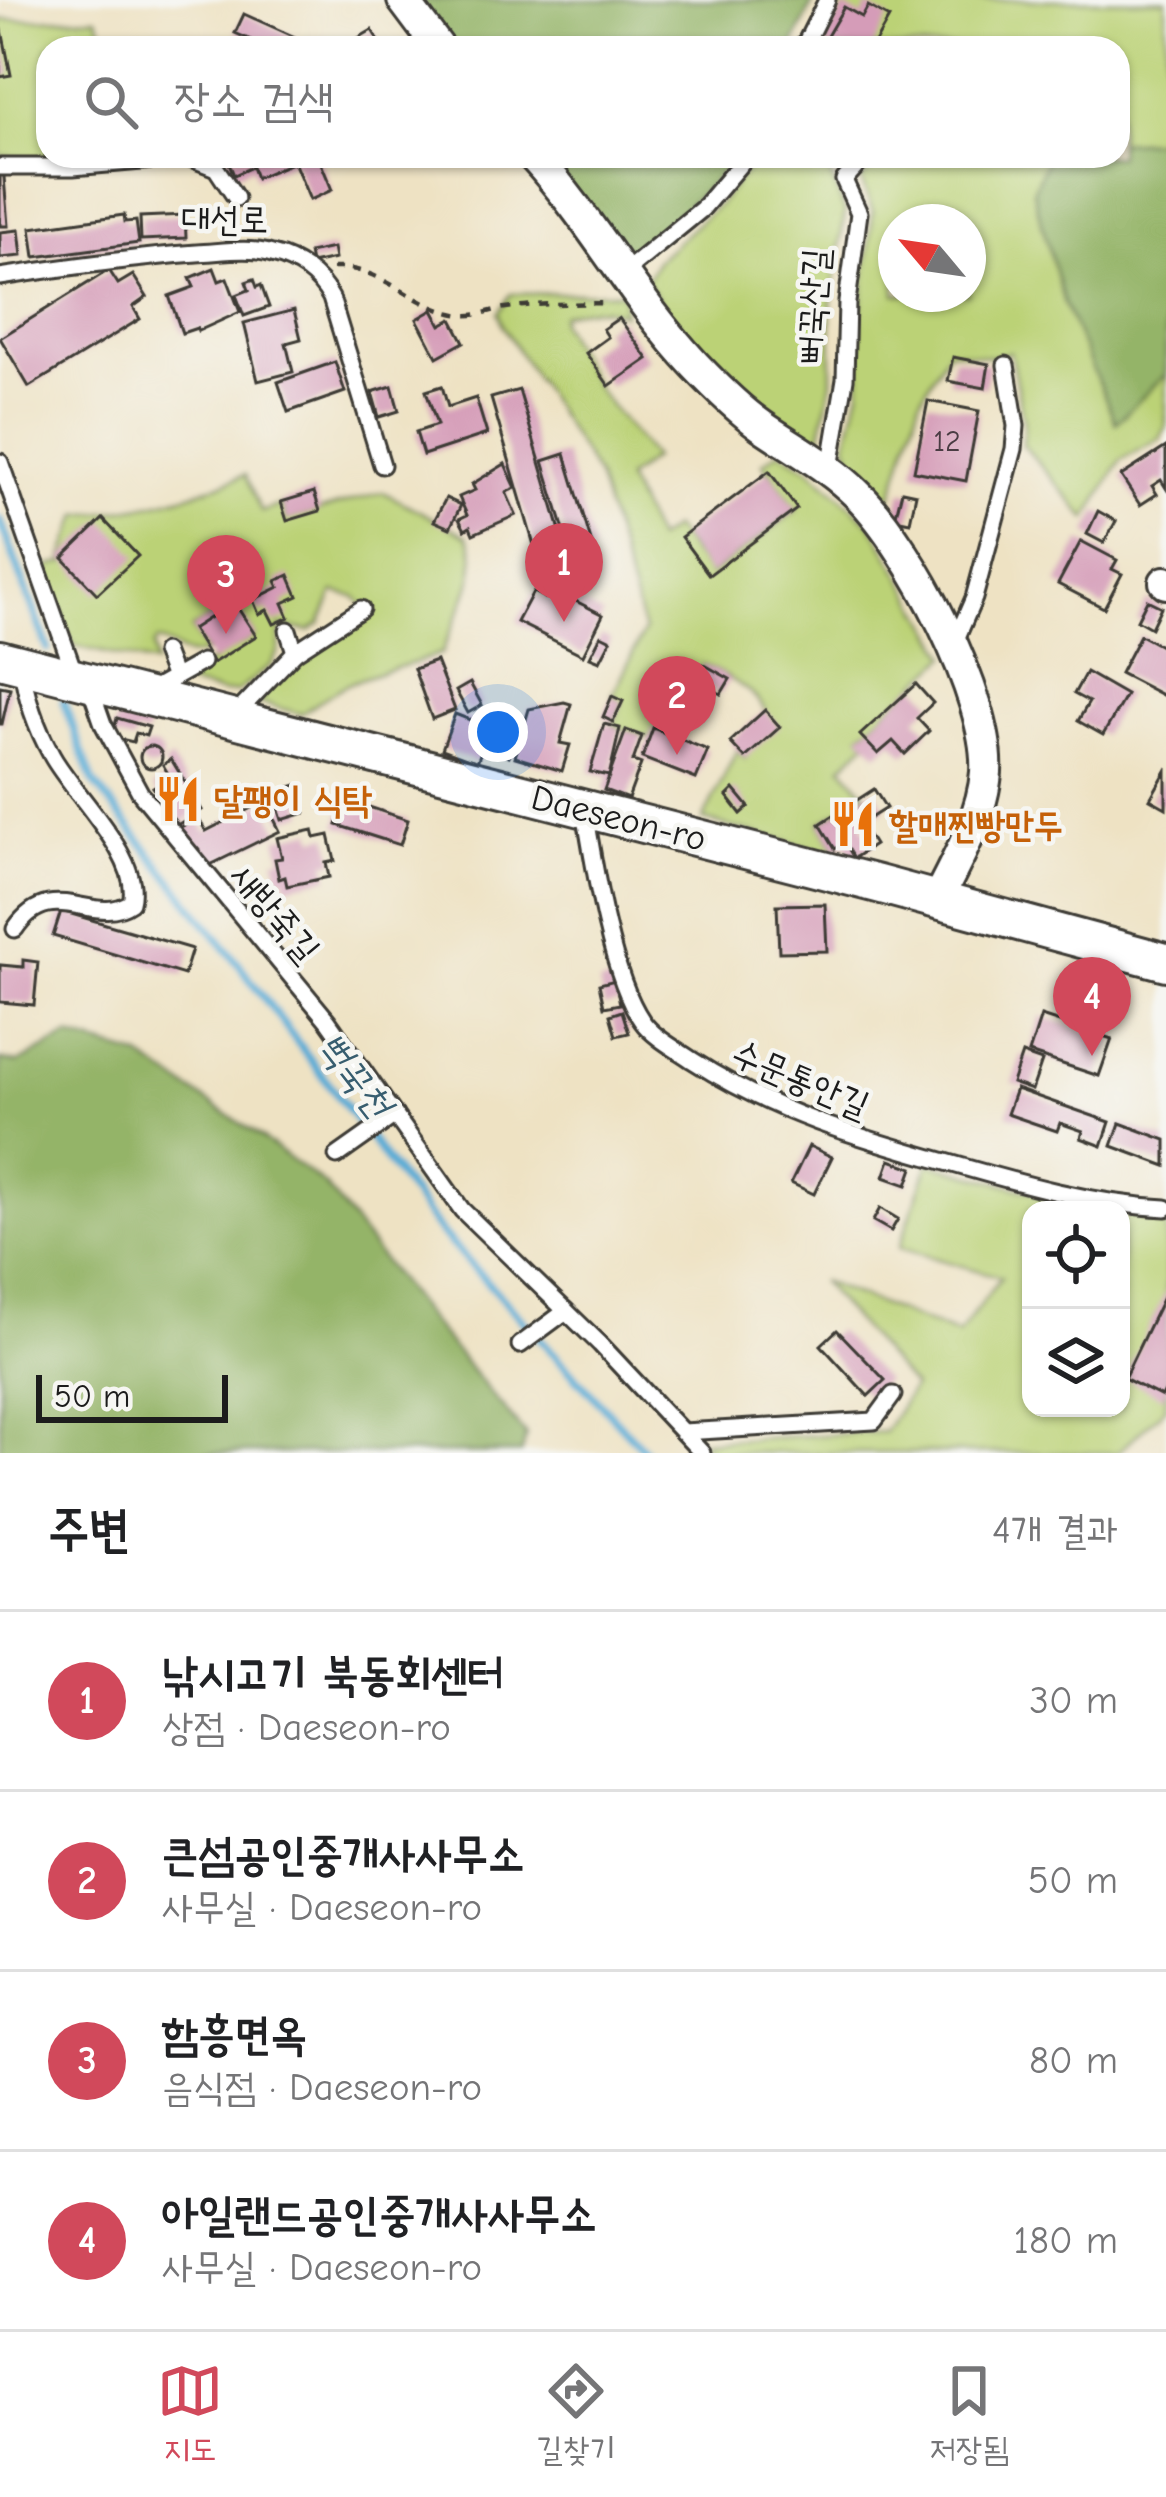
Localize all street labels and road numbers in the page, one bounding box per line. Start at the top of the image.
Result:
street label: 대선로 [181,198,269,241]
street label: 뻐꾹산길 [788,247,837,365]
street label: Daeseon-ro [527,777,710,860]
street label: 새방죽길 [222,855,328,971]
street label: 수문통안길 [726,1032,875,1127]

